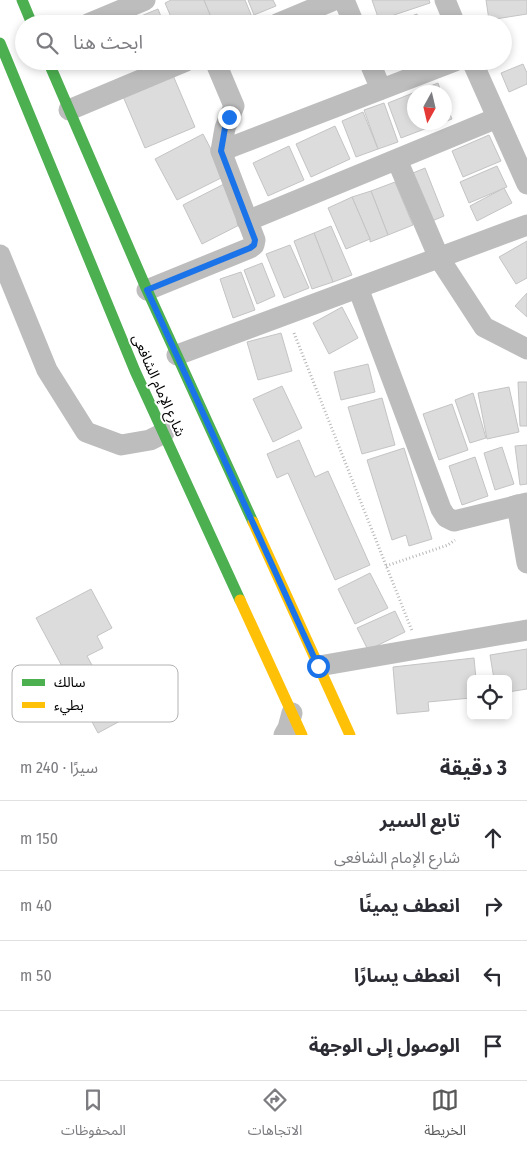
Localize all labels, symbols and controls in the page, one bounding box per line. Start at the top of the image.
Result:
search box [15,15,512,70]
icon: search [33,29,61,57]
text: ابحث هنا [73,31,143,54]
north arrow [407,85,452,130]
route end [218,106,241,129]
street label: شارع الإمام الشافعى [127,331,189,440]
route start [307,655,330,678]
legend [12,665,178,722]
text: سالك [54,674,86,691]
map controls [467,675,512,720]
button: locate [467,675,512,720]
text: بطيء [54,697,84,716]
text: 3 دقيقة [440,755,507,781]
text: سيرًا · 240 m [20,758,98,777]
text: تابع السير [380,809,460,832]
icon: ahead [479,824,507,852]
text: 150 m [20,829,58,848]
text: شارع الإمام الشافعى [334,848,460,867]
icon: right [479,892,507,920]
text: انعطف يمينًا [359,894,460,917]
text: 40 m [20,896,52,915]
icon: left [479,962,507,990]
text: انعطف يسارًا [354,964,460,987]
text: 50 m [20,966,52,985]
icon: arrive [479,1032,507,1060]
text: الوصول إلى الوجهة [309,1034,460,1057]
tab: المحفوظات [61,1086,126,1145]
tab: الاتجاهات [248,1086,302,1145]
tab: الخريطة [424,1086,466,1145]

